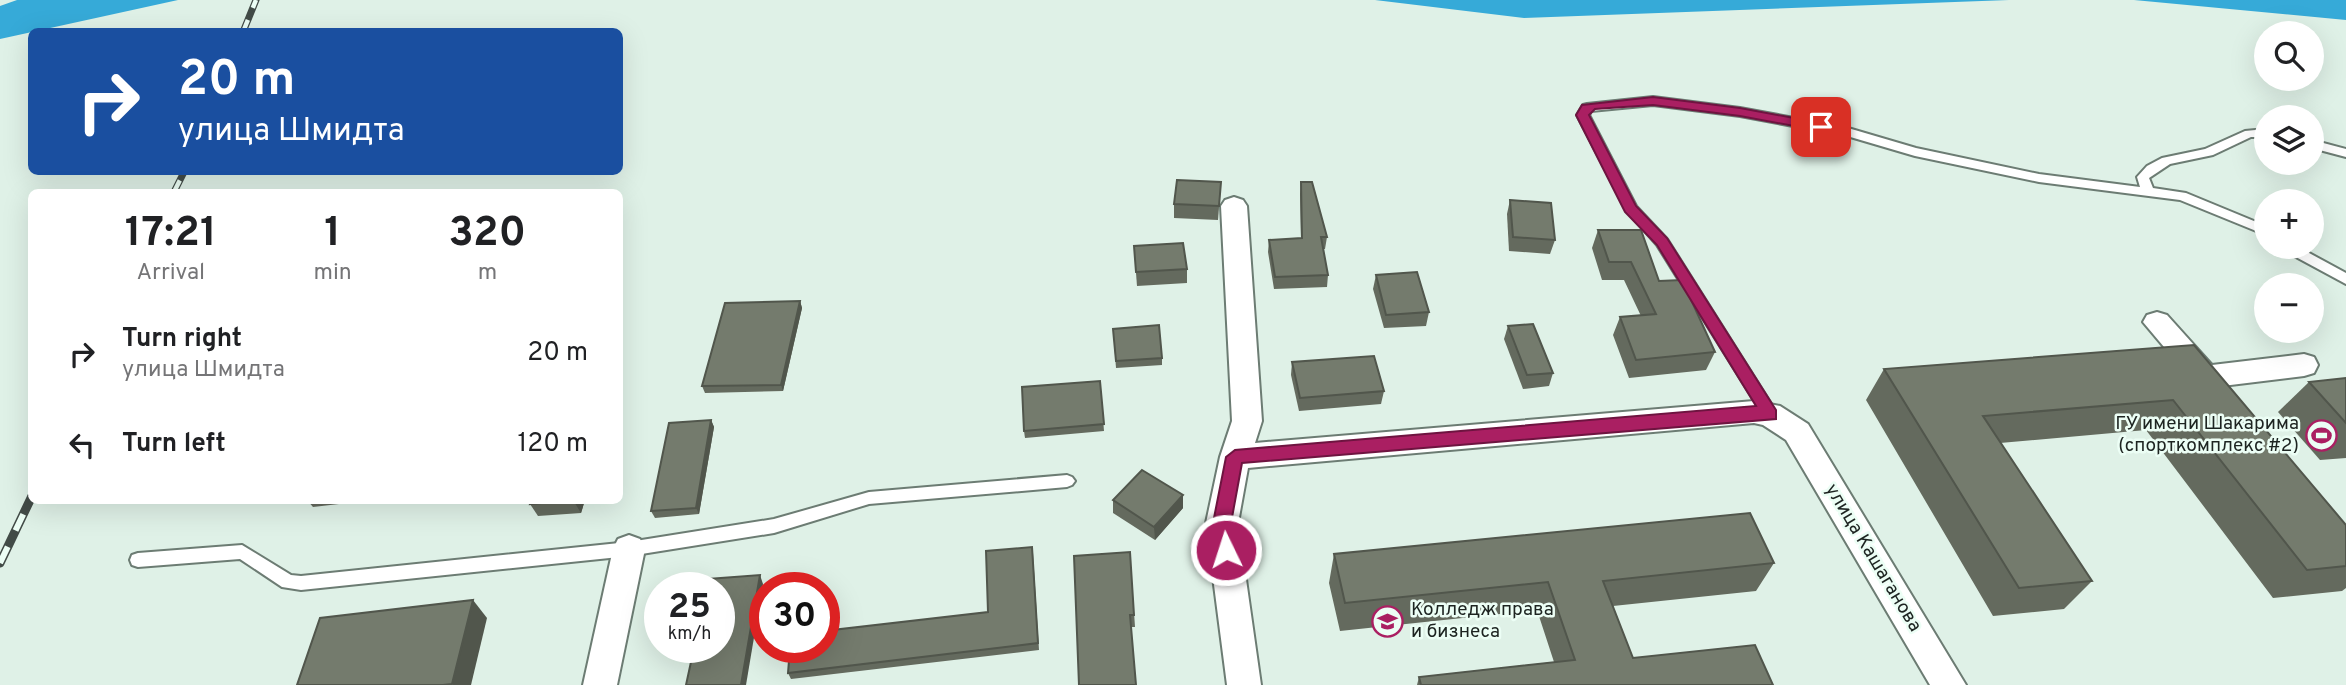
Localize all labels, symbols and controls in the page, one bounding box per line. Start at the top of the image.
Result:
map controls [2254,21,2324,343]
button: search [2254,21,2324,91]
text: 20 m [178,51,295,113]
icon: right [63,56,154,147]
pin [1791,97,1851,157]
button: layers [2254,105,2324,175]
icon: arrive [1802,108,1840,146]
text: улица Шмидта [178,112,405,152]
button: + [2254,189,2324,259]
text: 17:21 [125,208,217,261]
text: 1 [324,208,341,261]
text: 320 [449,208,526,261]
text: Arrival [136,259,205,288]
text: min [314,259,352,288]
text: m [478,259,497,288]
button: − [2254,273,2324,343]
text: Turn right [122,323,242,356]
icon: right [63,335,101,373]
text: 20 m [527,337,588,370]
text: улица Шмидта [122,356,285,385]
place label: ГУ имени Шакарима (спорткомплекс #2) [2115,412,2299,458]
sports icon: ГУ имени Шакарима (спорткомплекс #2) [2305,418,2339,452]
icon: left [63,426,101,464]
text: Turn left [122,428,226,461]
text: 120 m [518,428,588,461]
street label: улица Кашаганова [1819,480,1927,636]
position arrow [1189,513,1263,587]
speed limit sign: 30 [749,572,840,663]
text: 25 [668,586,711,630]
place label: Колледж права и бизнеса [1411,598,1554,644]
school or university icon: Колледж права и бизнеса [1371,604,1405,638]
text: km/h [668,623,711,646]

